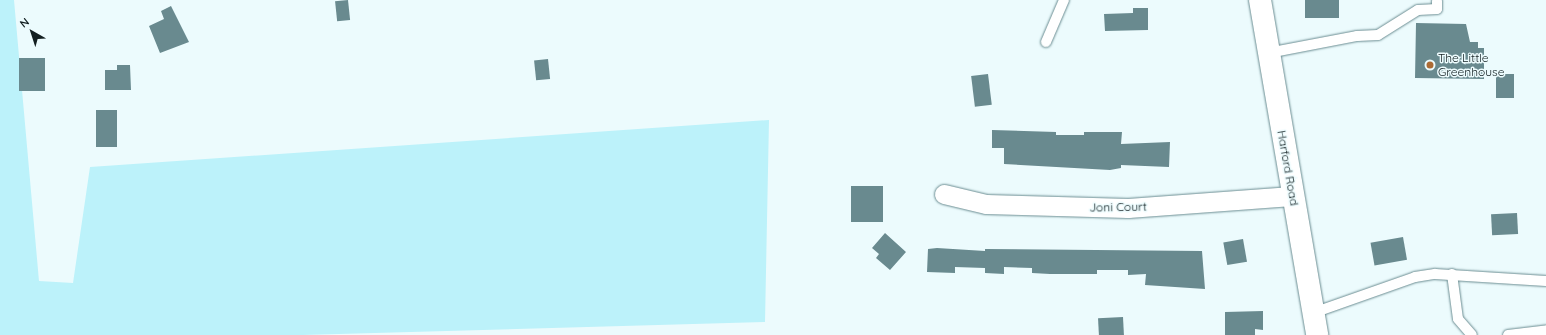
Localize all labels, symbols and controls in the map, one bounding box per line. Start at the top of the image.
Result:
north arrow [12,12,52,52]
text: N [17,15,32,31]
place label: The Little Greenhouse [1438,51,1504,79]
marker: The Little Greenhouse [1425,60,1435,70]
street label: Harford Road [1274,129,1302,207]
street label: Joni Court [1089,199,1147,215]

